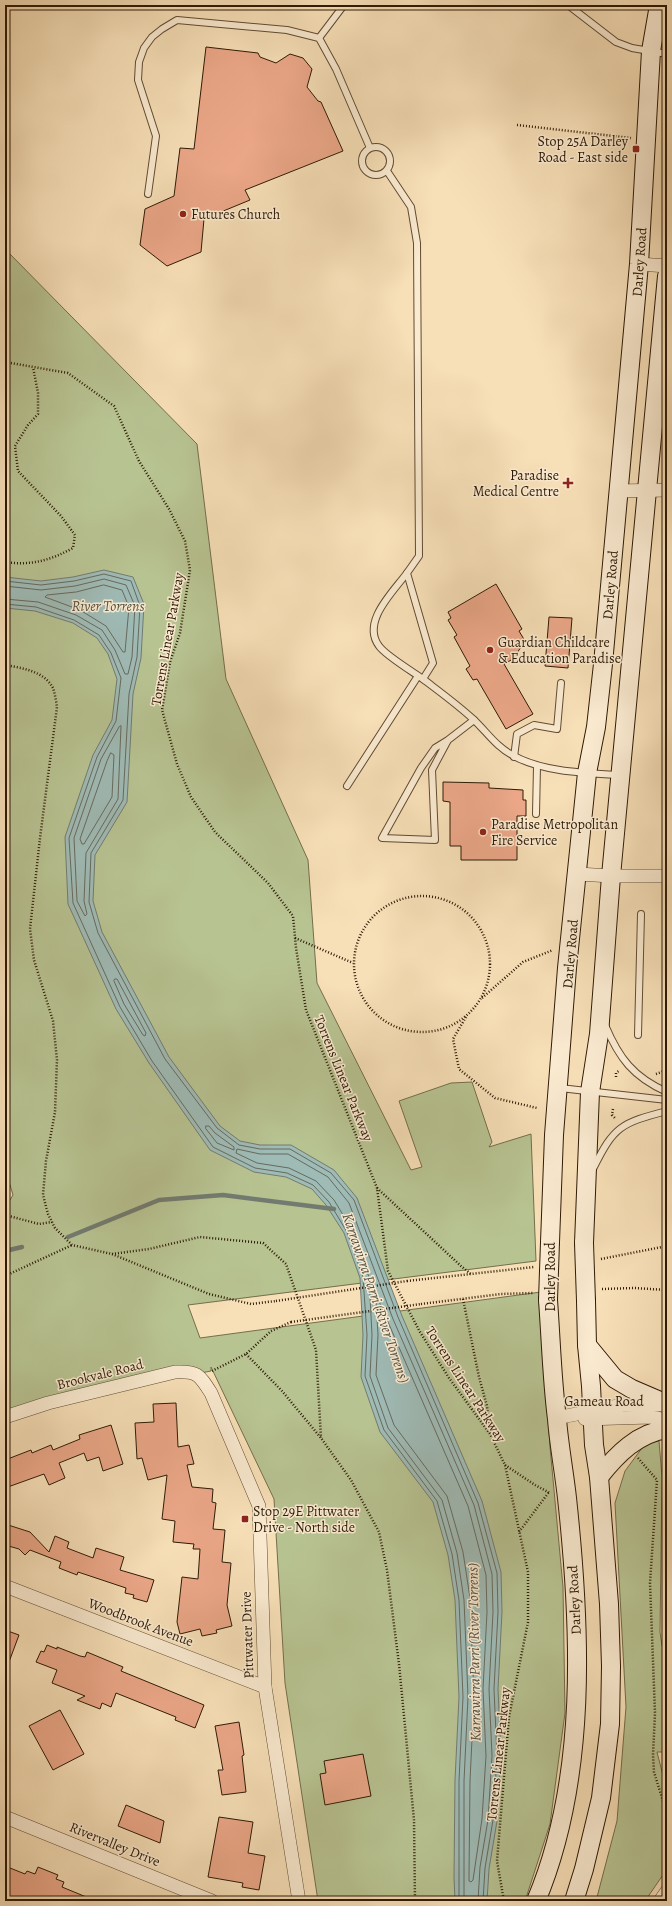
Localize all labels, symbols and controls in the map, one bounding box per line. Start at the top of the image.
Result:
place label: Stop 25A Darley Road - East side [538,132,629,167]
marker: Stop 25A Darley Road - East side [631,144,641,154]
place label: Futures Church [191,205,281,224]
marker: Futures Church [178,209,188,219]
street label: Darley Road [628,226,651,297]
place label: Paradise Medical Centre [473,466,559,501]
marker: Paradise Medical Centre [562,477,574,489]
street label: Darley Road [598,549,623,621]
street label: Torrens Linear Parkway [146,570,189,707]
water label: River Torrens [72,596,144,616]
place label: Guardian Childcare & Education Paradise [498,633,621,668]
marker: Guardian Childcare & Education Paradise [485,645,495,655]
place label: Paradise Metropolitan Fire Service [491,815,618,850]
marker: Paradise Metropolitan Fire Service [478,827,488,837]
street label: Darley Road [558,918,583,990]
street label: Torrens Linear Parkway [309,1012,378,1145]
water label: Karrawirra Parri (River Torrens) [337,1210,415,1386]
street label: Darley Road [541,1242,560,1312]
street label: Torrens Linear Parkway [421,1323,511,1447]
street label: Brookvale Road [55,1354,146,1394]
street label: Gameau Road [564,1392,644,1411]
place label: Stop 29E Pittwater Drive - North side [253,1502,360,1537]
marker: Stop 29E Pittwater Drive - North side [240,1514,250,1524]
water label: Karrawirra Parri (River Torrens) [462,1562,486,1742]
street label: Darley Road [563,1564,586,1635]
street label: Pittwater Drive [236,1591,259,1679]
street label: Woodbrook Avenue [85,1593,196,1651]
street label: Torrens Linear Parkway [482,1685,515,1822]
street label: Rivervalley Drive [67,1818,163,1871]

